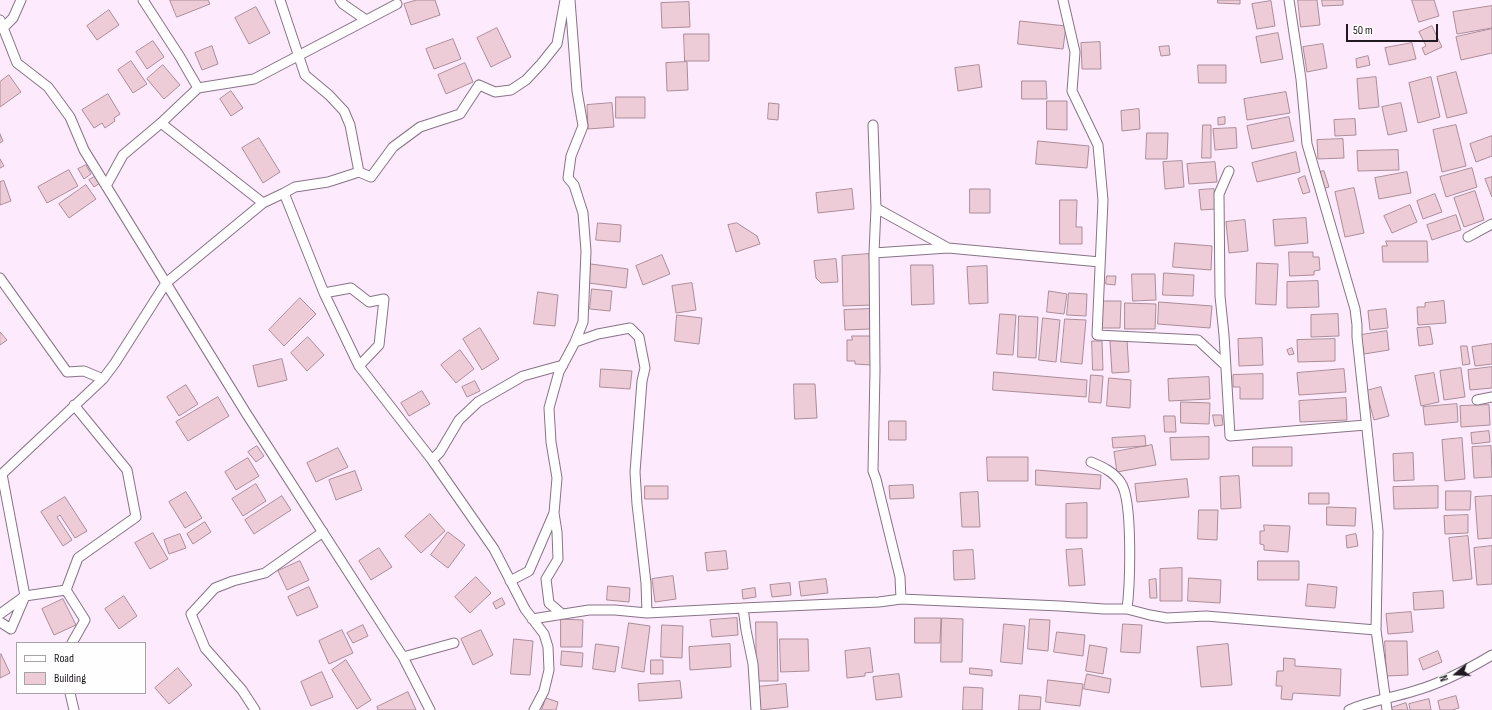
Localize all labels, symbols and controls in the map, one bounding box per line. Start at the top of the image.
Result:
scale bar [1348,16,1440,42]
text: 50 m [1353,23,1373,38]
legend [16,642,146,694]
text: Road [54,651,74,666]
north arrow [1436,654,1476,694]
text: Building [54,671,86,686]
text: N [1437,673,1451,683]

